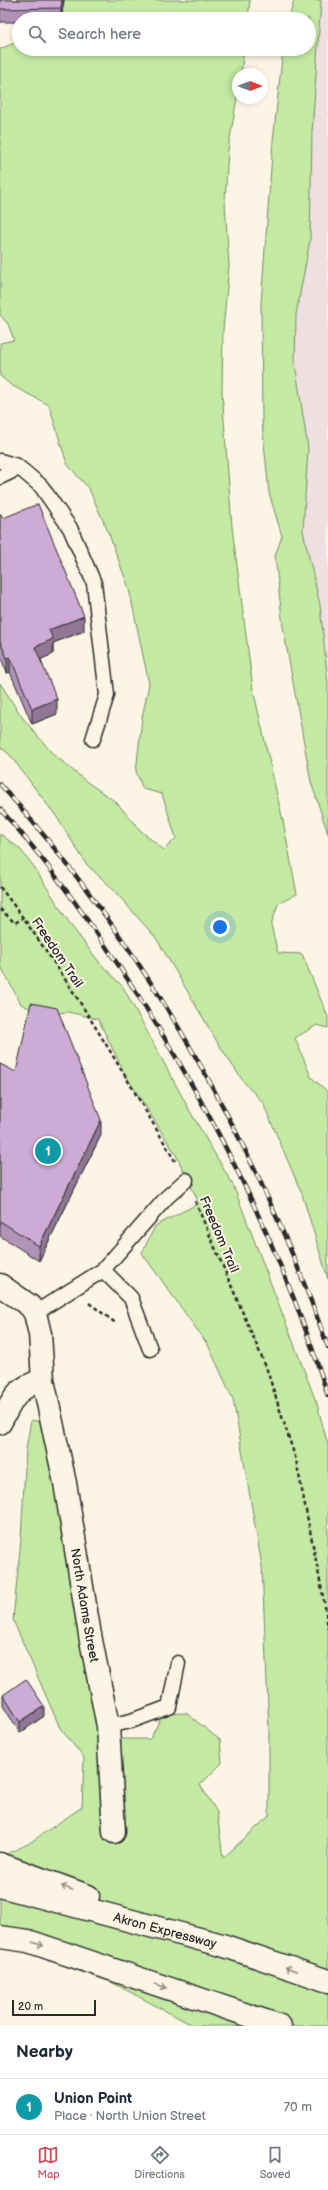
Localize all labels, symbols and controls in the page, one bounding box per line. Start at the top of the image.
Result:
search box [12,12,316,56]
icon: search [26,23,48,45]
text: Search here [58,25,141,44]
north arrow [232,68,268,104]
street label: Freedom Trail [28,914,87,991]
your location [210,917,230,937]
pin: 1 [35,1136,61,1166]
street label: Freedom Trail [196,1194,242,1275]
street label: North Adams Street [67,1547,102,1664]
one-way arrow [62,1884,74,1892]
street label: Akron Expressway [112,1910,218,1952]
one-way arrow [32,1941,44,1949]
one-way arrow [285,1964,297,1972]
one-way arrow [155,1983,168,1990]
scale bar [12,1998,96,2017]
text: 20 m [18,2000,43,2013]
text: Nearby [16,2042,73,2062]
text: Union Point [54,2089,132,2108]
text: 1 [26,2099,32,2115]
text: 70 m [284,2099,312,2115]
text: Place · North Union Street [54,2108,206,2124]
tab: Map [37,2144,60,2181]
tab: Directions [134,2144,185,2181]
tab: Saved [260,2144,291,2181]

